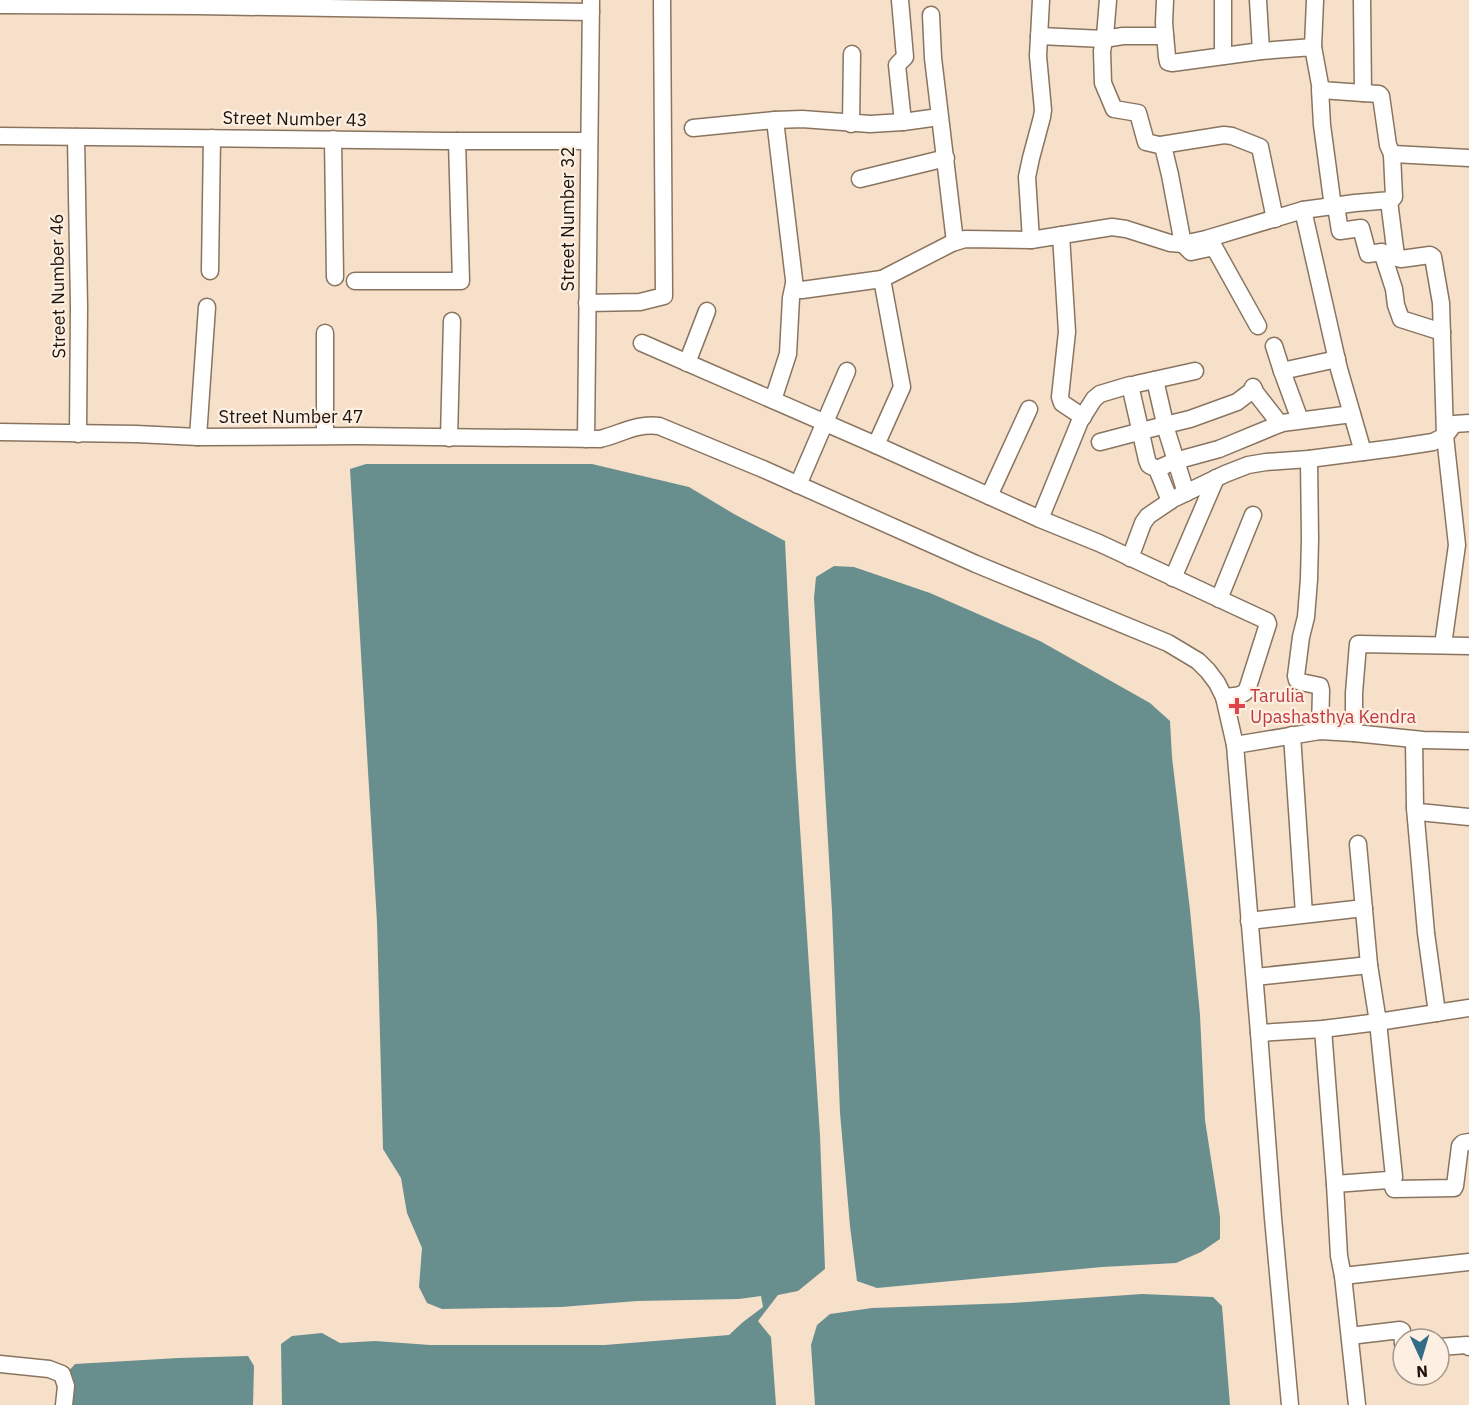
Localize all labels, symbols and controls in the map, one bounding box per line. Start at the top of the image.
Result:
street label: Street Number 43 [222,106,368,131]
street label: Street Number 32 [556,146,579,292]
street label: Street Number 46 [45,213,70,359]
street label: Street Number 47 [218,405,364,428]
place label: Tarulia Upashasthya Kendra [1250,684,1417,728]
marker: Tarulia Upashasthya Kendra [1228,697,1246,715]
north arrow [1391,1327,1451,1387]
text: N [1416,1362,1429,1382]

